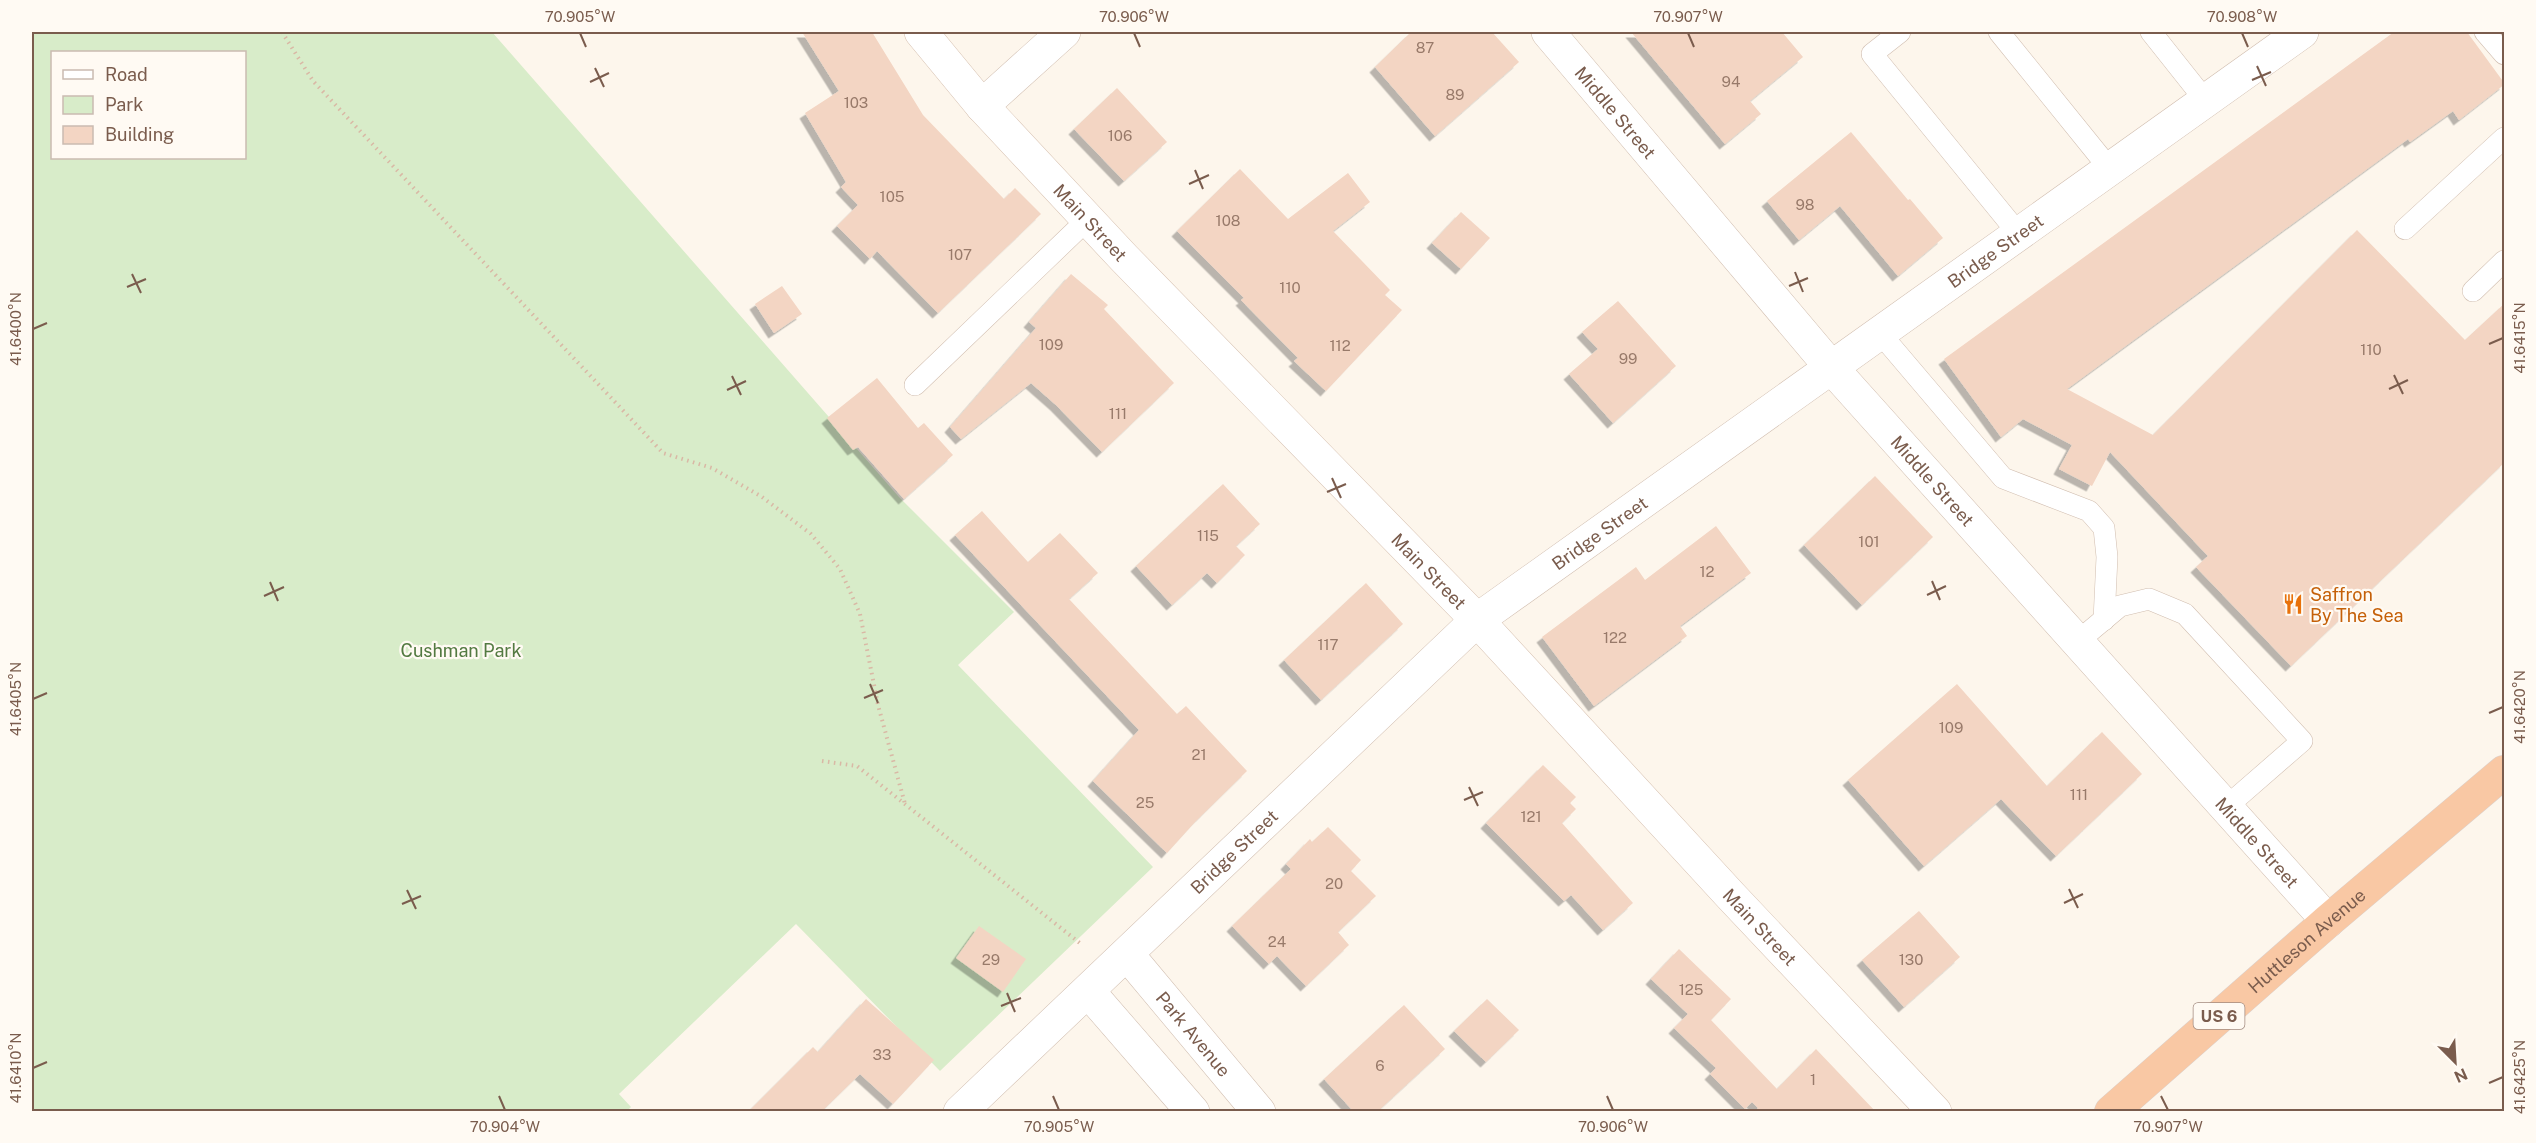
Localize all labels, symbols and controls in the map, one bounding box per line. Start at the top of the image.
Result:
text: 70.905°W [545,8,615,25]
text: 70.906°W [1099,8,1169,25]
text: 70.907°W [1653,8,1723,25]
text: 70.908°W [2207,8,2277,25]
house number: 87 [1416,39,1434,56]
legend [51,51,246,159]
street label: Middle Street [1571,62,1661,163]
text: Road [105,64,148,85]
house number: 94 [1722,73,1740,90]
house number: 89 [1446,86,1464,103]
text: Park [105,94,143,115]
house number: 103 [844,94,868,111]
text: Building [105,124,174,145]
house number: 106 [1108,127,1132,144]
street label: Main Street [1050,179,1132,265]
house number: 105 [880,188,904,205]
house number: 98 [1796,196,1814,213]
street label: Bridge Street [1943,210,2047,292]
house number: 108 [1216,212,1240,229]
house number: 107 [948,246,972,263]
house number: 110 [1279,279,1301,296]
text: 41.6400°N [7,292,24,366]
text: 41.6415°N [2511,302,2528,374]
house number: 109 [1039,336,1063,353]
house number: 112 [1329,337,1351,354]
house number: 110 [2360,341,2382,358]
house number: 99 [1619,350,1637,367]
house number: 111 [1109,405,1127,422]
street label: Middle Street [1887,431,1979,530]
street label: Bridge Street [1548,492,1651,574]
house number: 115 [1197,527,1219,544]
street label: Main Street [1387,529,1471,613]
house number: 101 [1858,533,1880,550]
house number: 12 [1699,563,1715,580]
place label: Saffron By The Sea [2310,584,2404,626]
restaurant icon: Saffron By The Sea [2281,592,2305,616]
house number: 122 [1603,629,1627,646]
house number: 117 [1317,636,1339,653]
park label: Cushman Park [401,640,521,661]
text: 41.6405°N [7,662,24,736]
text: 41.6420°N [2511,670,2528,744]
house number: 109 [1939,719,1963,736]
house number: 21 [1191,746,1207,763]
house number: 111 [2070,786,2088,803]
street label: Middle Street [2211,793,2303,892]
house number: 25 [1136,794,1154,811]
street label: Bridge Street [1186,805,1282,898]
house number: 121 [1520,808,1542,825]
house number: 20 [1325,875,1343,892]
street label: Main Street [1719,884,1801,970]
street label: Huttleson Avenue [2244,884,2369,997]
house number: 24 [1268,933,1286,950]
house number: 29 [982,951,1000,968]
house number: 130 [1899,951,1923,968]
house number: 125 [1679,981,1703,998]
street label: Park Avenue [1152,987,1235,1081]
road number: US 6 [2194,1003,2244,1029]
text: 41.6410°N [7,1032,24,1104]
north arrow [2425,1032,2485,1092]
text: 41.6425°N [2511,1040,2528,1114]
house number: 33 [873,1046,891,1063]
house number: 6 [1375,1057,1385,1074]
text: N [2451,1064,2470,1086]
house number: 1 [1810,1071,1816,1088]
text: 70.904°W [470,1118,540,1135]
text: 70.905°W [1024,1118,1094,1135]
text: 70.906°W [1578,1118,1648,1135]
text: 70.907°W [2133,1118,2203,1135]

